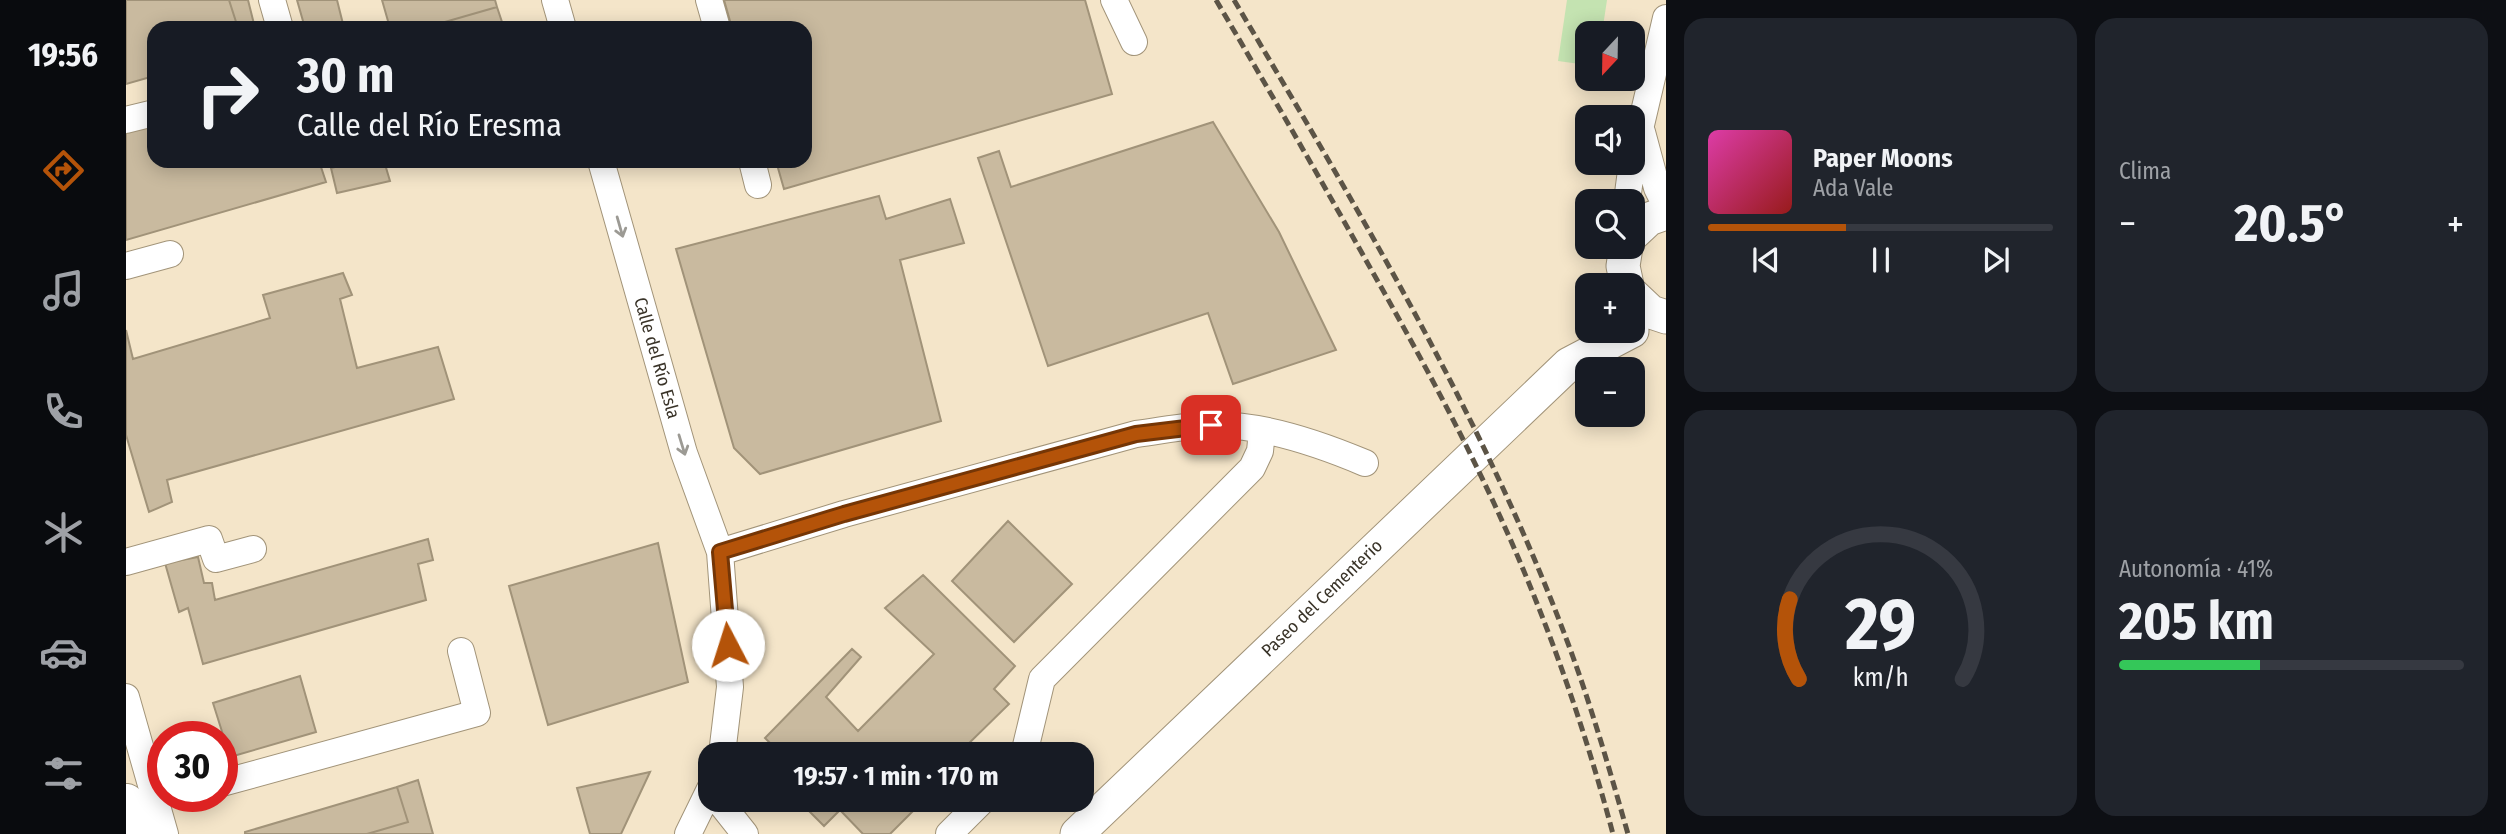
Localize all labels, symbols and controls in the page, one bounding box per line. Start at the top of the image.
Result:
north arrow [1575,21,1645,91]
map controls [1575,21,1645,427]
text: 19:56 [28,36,98,74]
text: 30 m [297,46,395,105]
icon: right [182,49,273,140]
button: sound [1575,105,1645,175]
text: Calle del Río Eresma [297,106,562,144]
text: Paper Moons [1813,143,1953,174]
icon: directions [39,146,88,195]
text: Clima [2119,157,2171,185]
text: Ada Vale [1813,174,1893,202]
button: search [1575,189,1645,259]
text: 20.5° [2234,192,2349,255]
text: − [2119,201,2136,247]
text: + [2447,201,2464,247]
one-way arrow [614,215,627,237]
icon: previous [1747,241,1785,279]
icon: pause [1862,241,1900,279]
icon: next [1977,241,2015,279]
icon: music [39,266,88,315]
button: + [1575,273,1645,343]
street label: Calle del Río Esla [629,295,685,421]
button: − [1575,357,1645,427]
icon: phone [39,387,88,436]
pin [1181,395,1241,455]
icon: arrive [1192,406,1230,444]
one-way arrow [677,434,690,456]
icon: climate [39,508,88,557]
street label: Paseo del Cementerio [1257,535,1387,661]
text: Autonomía · 41% [2119,555,2273,583]
text: 29 [1844,581,1916,668]
text: 205 km [2119,590,2274,653]
position arrow [691,608,765,682]
icon: car [39,628,88,677]
text: km/h [1853,663,1908,693]
speed limit sign: 30 [147,721,238,812]
icon: filters [39,749,88,798]
text: 19:57 · 1 min · 170 m [793,761,999,792]

